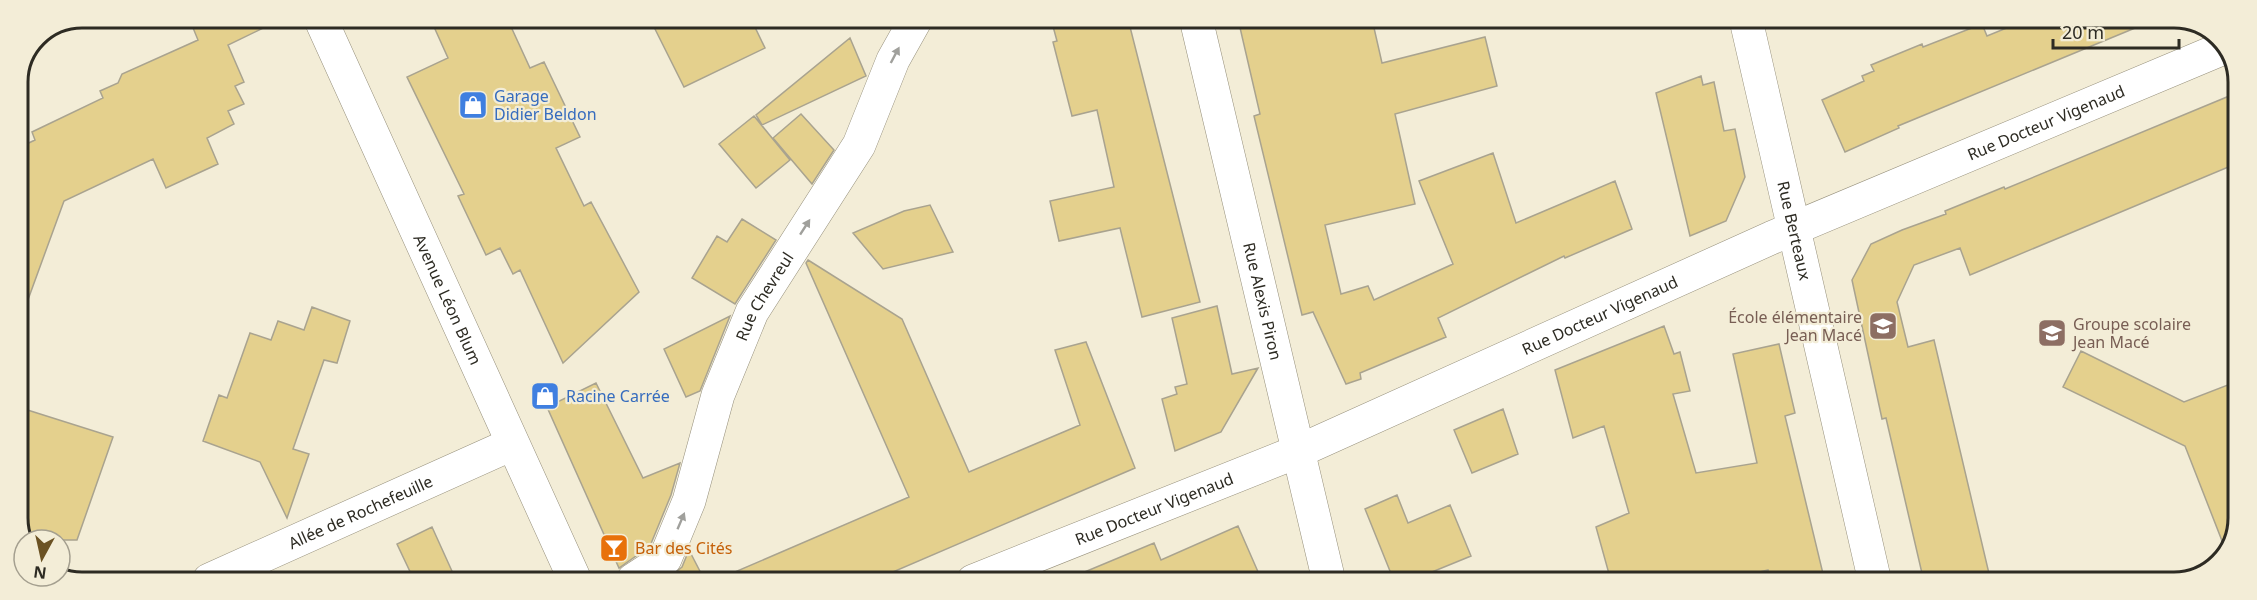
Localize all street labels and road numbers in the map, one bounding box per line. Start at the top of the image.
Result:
street label: Rue Docteur Vigenaud [1964,80,2128,165]
street label: Rue Berteaux [1772,179,1816,283]
street label: Avenue Léon Blum [409,231,487,368]
street label: Rue Alexis Piron [1238,240,1287,362]
street label: Rue Chevreul [730,248,798,344]
street label: Rue Docteur Vigenaud [1518,270,1681,360]
street label: Rue Docteur Vigenaud [1072,467,1237,550]
street label: Allée de Rochefeuille [285,470,436,554]

